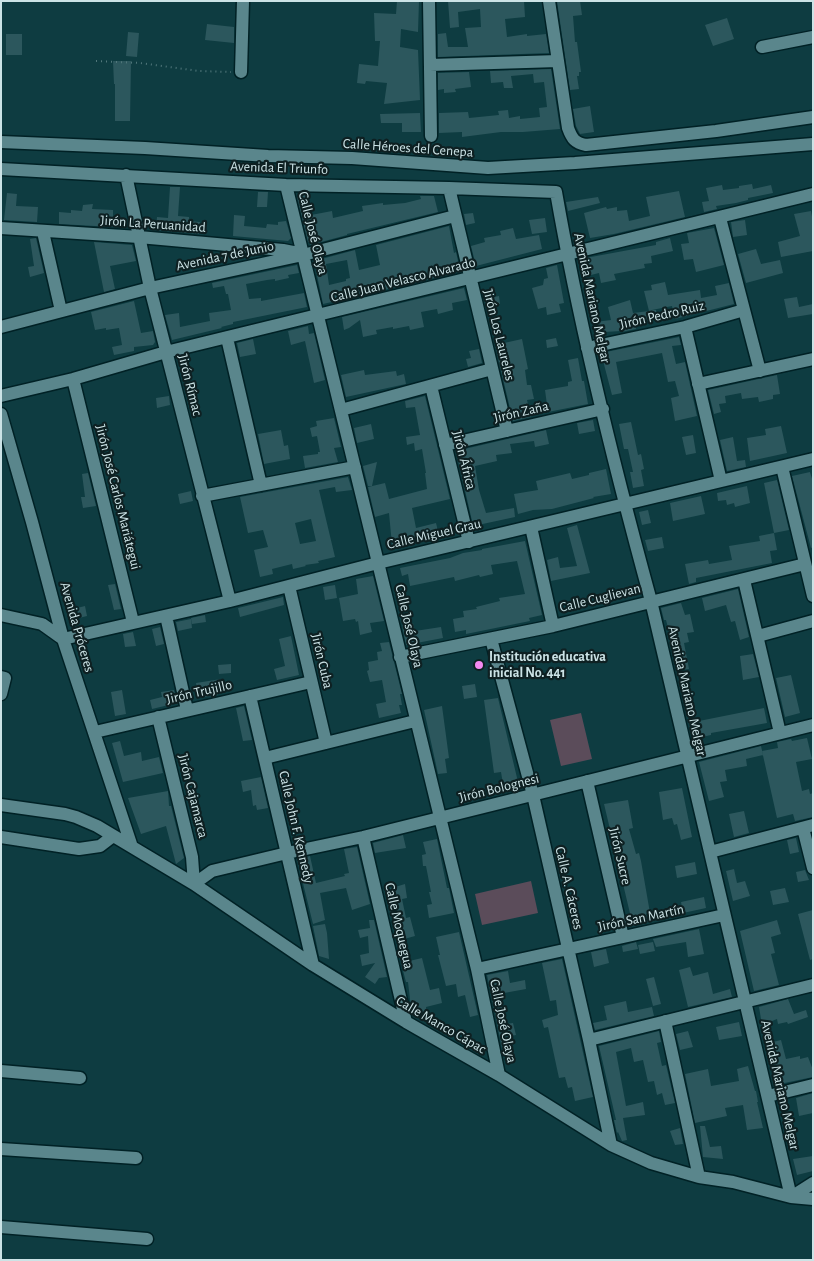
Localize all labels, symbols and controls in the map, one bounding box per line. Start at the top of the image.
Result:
street label: Calle Héroes del Cenepa [342,135,474,161]
street label: Avenida El Triunfo [230,158,328,178]
street label: Calle José Olaya [295,190,331,276]
street label: Jirón La Peruanidad [100,212,206,236]
street label: Avenida Mariano Melgar [570,231,614,365]
street label: Avenida 7 de Junio [175,237,275,275]
street label: Calle Juan Velasco Alvarado [329,254,477,306]
street label: Jirón Los Laureles [479,287,519,383]
street label: Jirón Pedro Ruiz [618,297,706,333]
street label: Jirón Rímac [174,353,206,417]
street label: Jirón Zaña [492,398,550,426]
street label: Jirón José Carlos Mariátegui [92,423,144,571]
street label: Jirón África [449,429,479,491]
street label: Calle Miguel Grau [385,515,483,553]
street label: Avenida Próceres [56,580,98,674]
street label: Calle Cuglievan [558,580,642,616]
street label: Calle José Olaya [391,583,427,669]
street label: Avenida Mariano Melgar [664,624,710,758]
street label: Jirón Cuba [307,632,337,690]
place label: Institución educativa inicial No. 441 [489,649,606,682]
marker: Institución educativa inicial No. 441 [473,659,485,671]
street label: Jirón Trujillo [164,676,234,708]
street label: Jirón Cajamarca [174,752,212,840]
street label: Calle John F. Kennedy [275,769,317,885]
street label: Jirón Bolognesi [457,770,541,806]
street label: Jirón Sucre [605,826,635,886]
street label: Calle A. Cáceres [551,845,587,931]
street label: Calle Moquegua [381,881,417,971]
street label: Jirón San Martín [596,901,686,935]
street label: Calle José Olaya [486,978,520,1064]
street label: Calle Manco Cápac [393,992,489,1058]
street label: Avenida Mariano Melgar [757,1018,803,1152]

